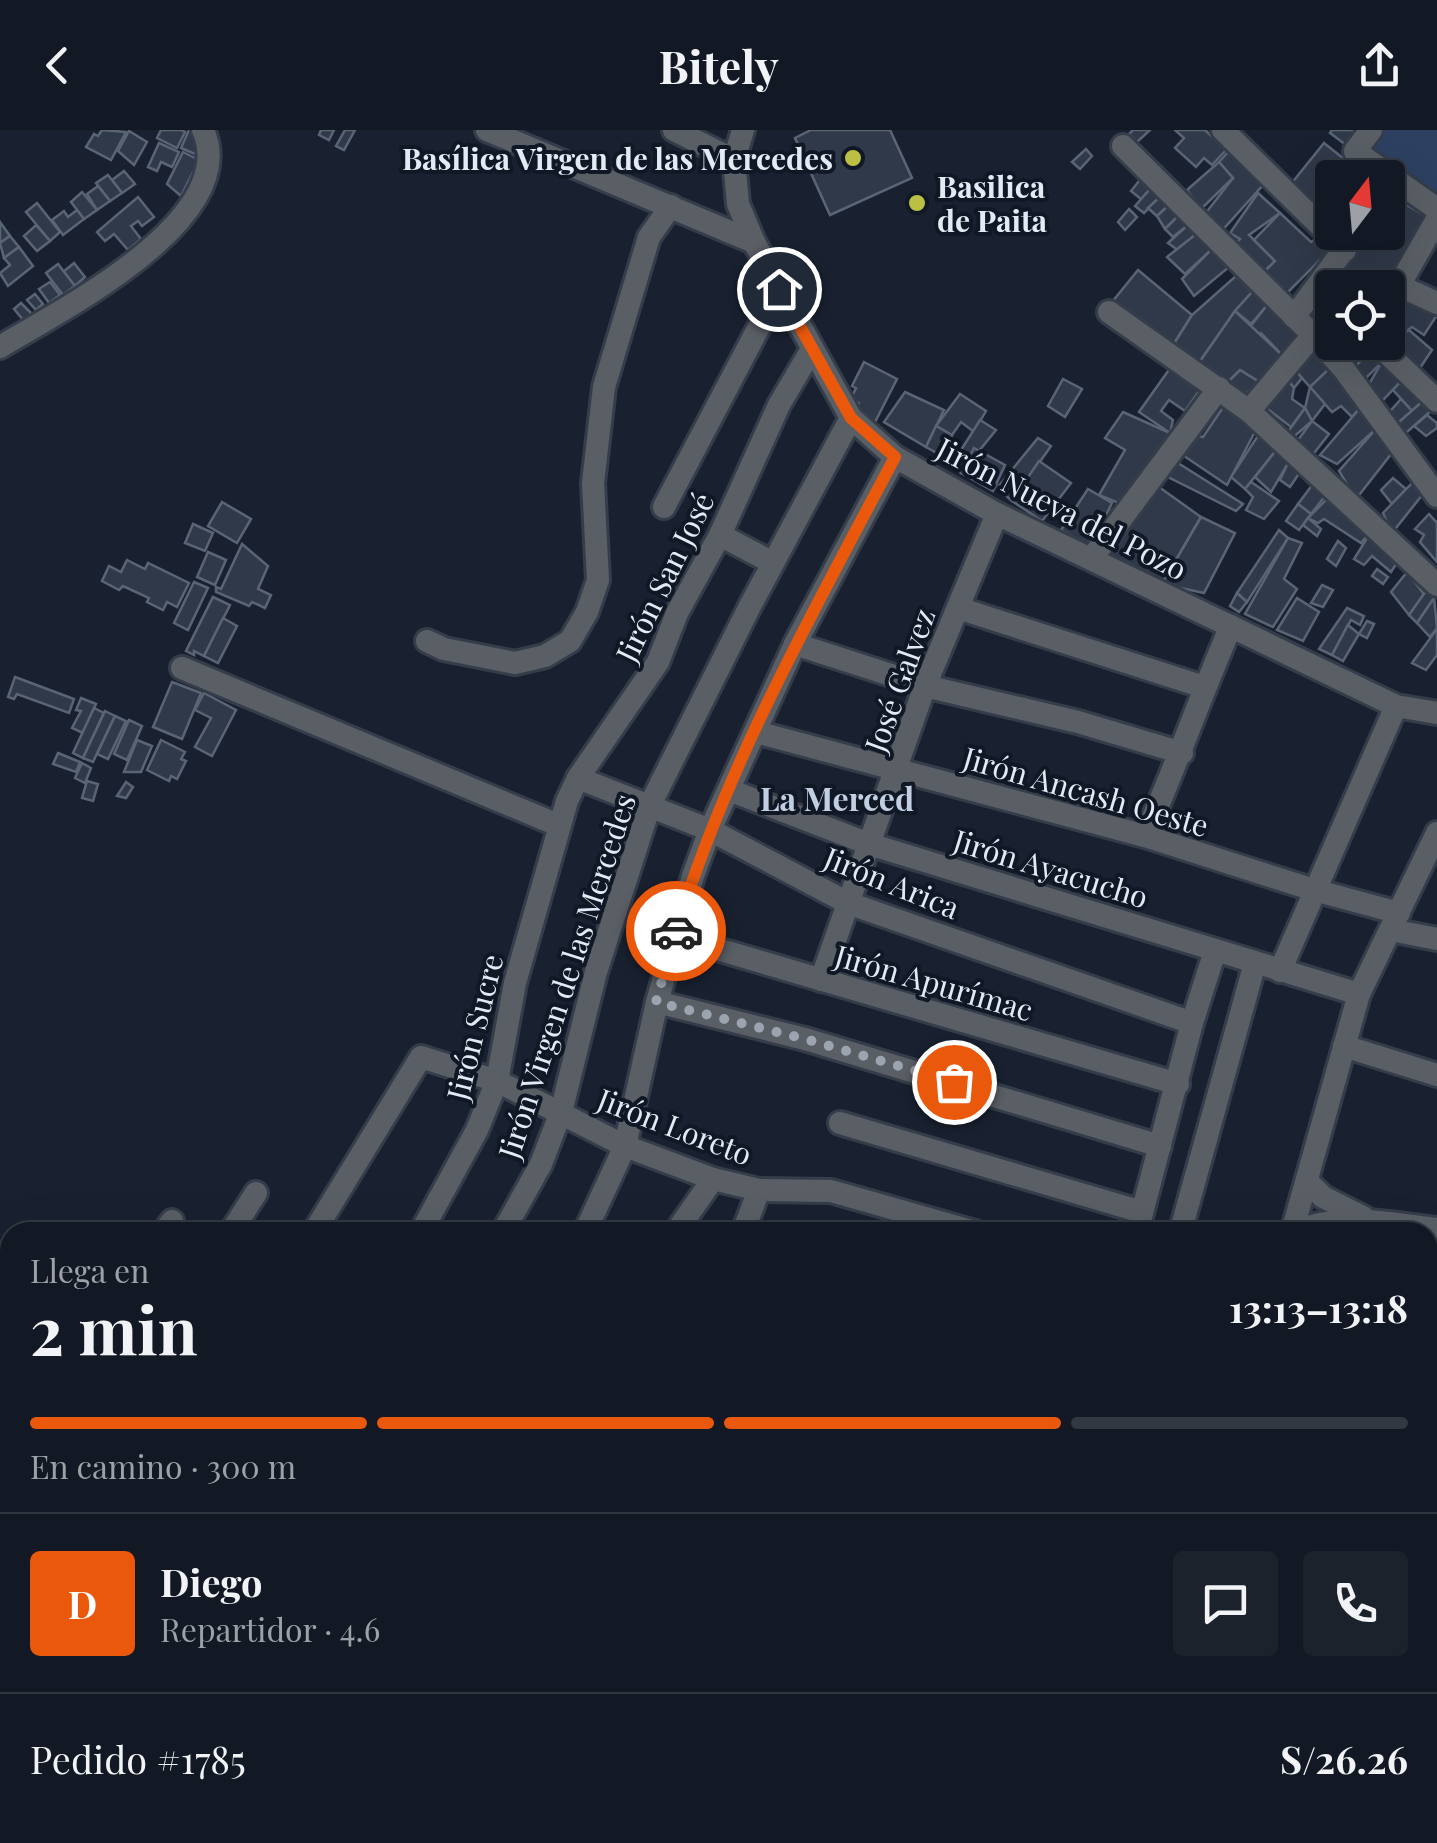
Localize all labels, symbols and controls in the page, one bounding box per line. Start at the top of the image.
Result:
text: Bitely [658,35,779,95]
icon: back [30,38,85,93]
icon: share [1352,38,1407,93]
place label: Basílica Virgen de las Mercedes [402,138,833,178]
marker: Basílica Virgen de las Mercedes [842,147,864,169]
north arrow [1315,160,1405,250]
map controls [1315,160,1405,360]
place label: Basilica de Paita [937,166,1047,240]
marker: Basilica de Paita [906,192,928,214]
pin [737,247,822,332]
icon: home [752,262,807,317]
button: locate [1315,270,1405,360]
street label: Jirón Nueva del Pozo [929,427,1194,588]
street label: Jirón San José [605,486,722,669]
street label: José Galvez [854,603,943,758]
street label: Jirón Ancash Oeste [958,737,1213,845]
district label: La Merced [760,776,914,819]
street label: Jirón Virgen de las Mercedes [488,789,644,1164]
street label: Jirón Ayacucho [948,819,1153,917]
street label: Jirón Arica [818,836,966,927]
courier [626,881,726,981]
icon: car [649,904,704,959]
street label: Jirón Apurímac [829,934,1038,1029]
street label: Jirón Sucre [436,950,511,1105]
pin [912,1040,997,1125]
icon: bag [927,1055,982,1110]
street label: Jirón Loreto [591,1078,758,1174]
text: Llega en [30,1248,149,1291]
text: 13:13–13:18 [1229,1282,1408,1333]
text: 2 min [30,1285,198,1371]
text: En camino · 300 m [30,1444,296,1487]
button: chat [1173,1551,1278,1656]
button: phone [1303,1551,1408,1656]
text: Diego [160,1556,263,1607]
text: D [68,1578,97,1629]
text: Repartidor · 4.6 [160,1607,380,1650]
text: Pedido #1785 [30,1733,246,1784]
text: S/26.26 [1280,1733,1408,1784]

